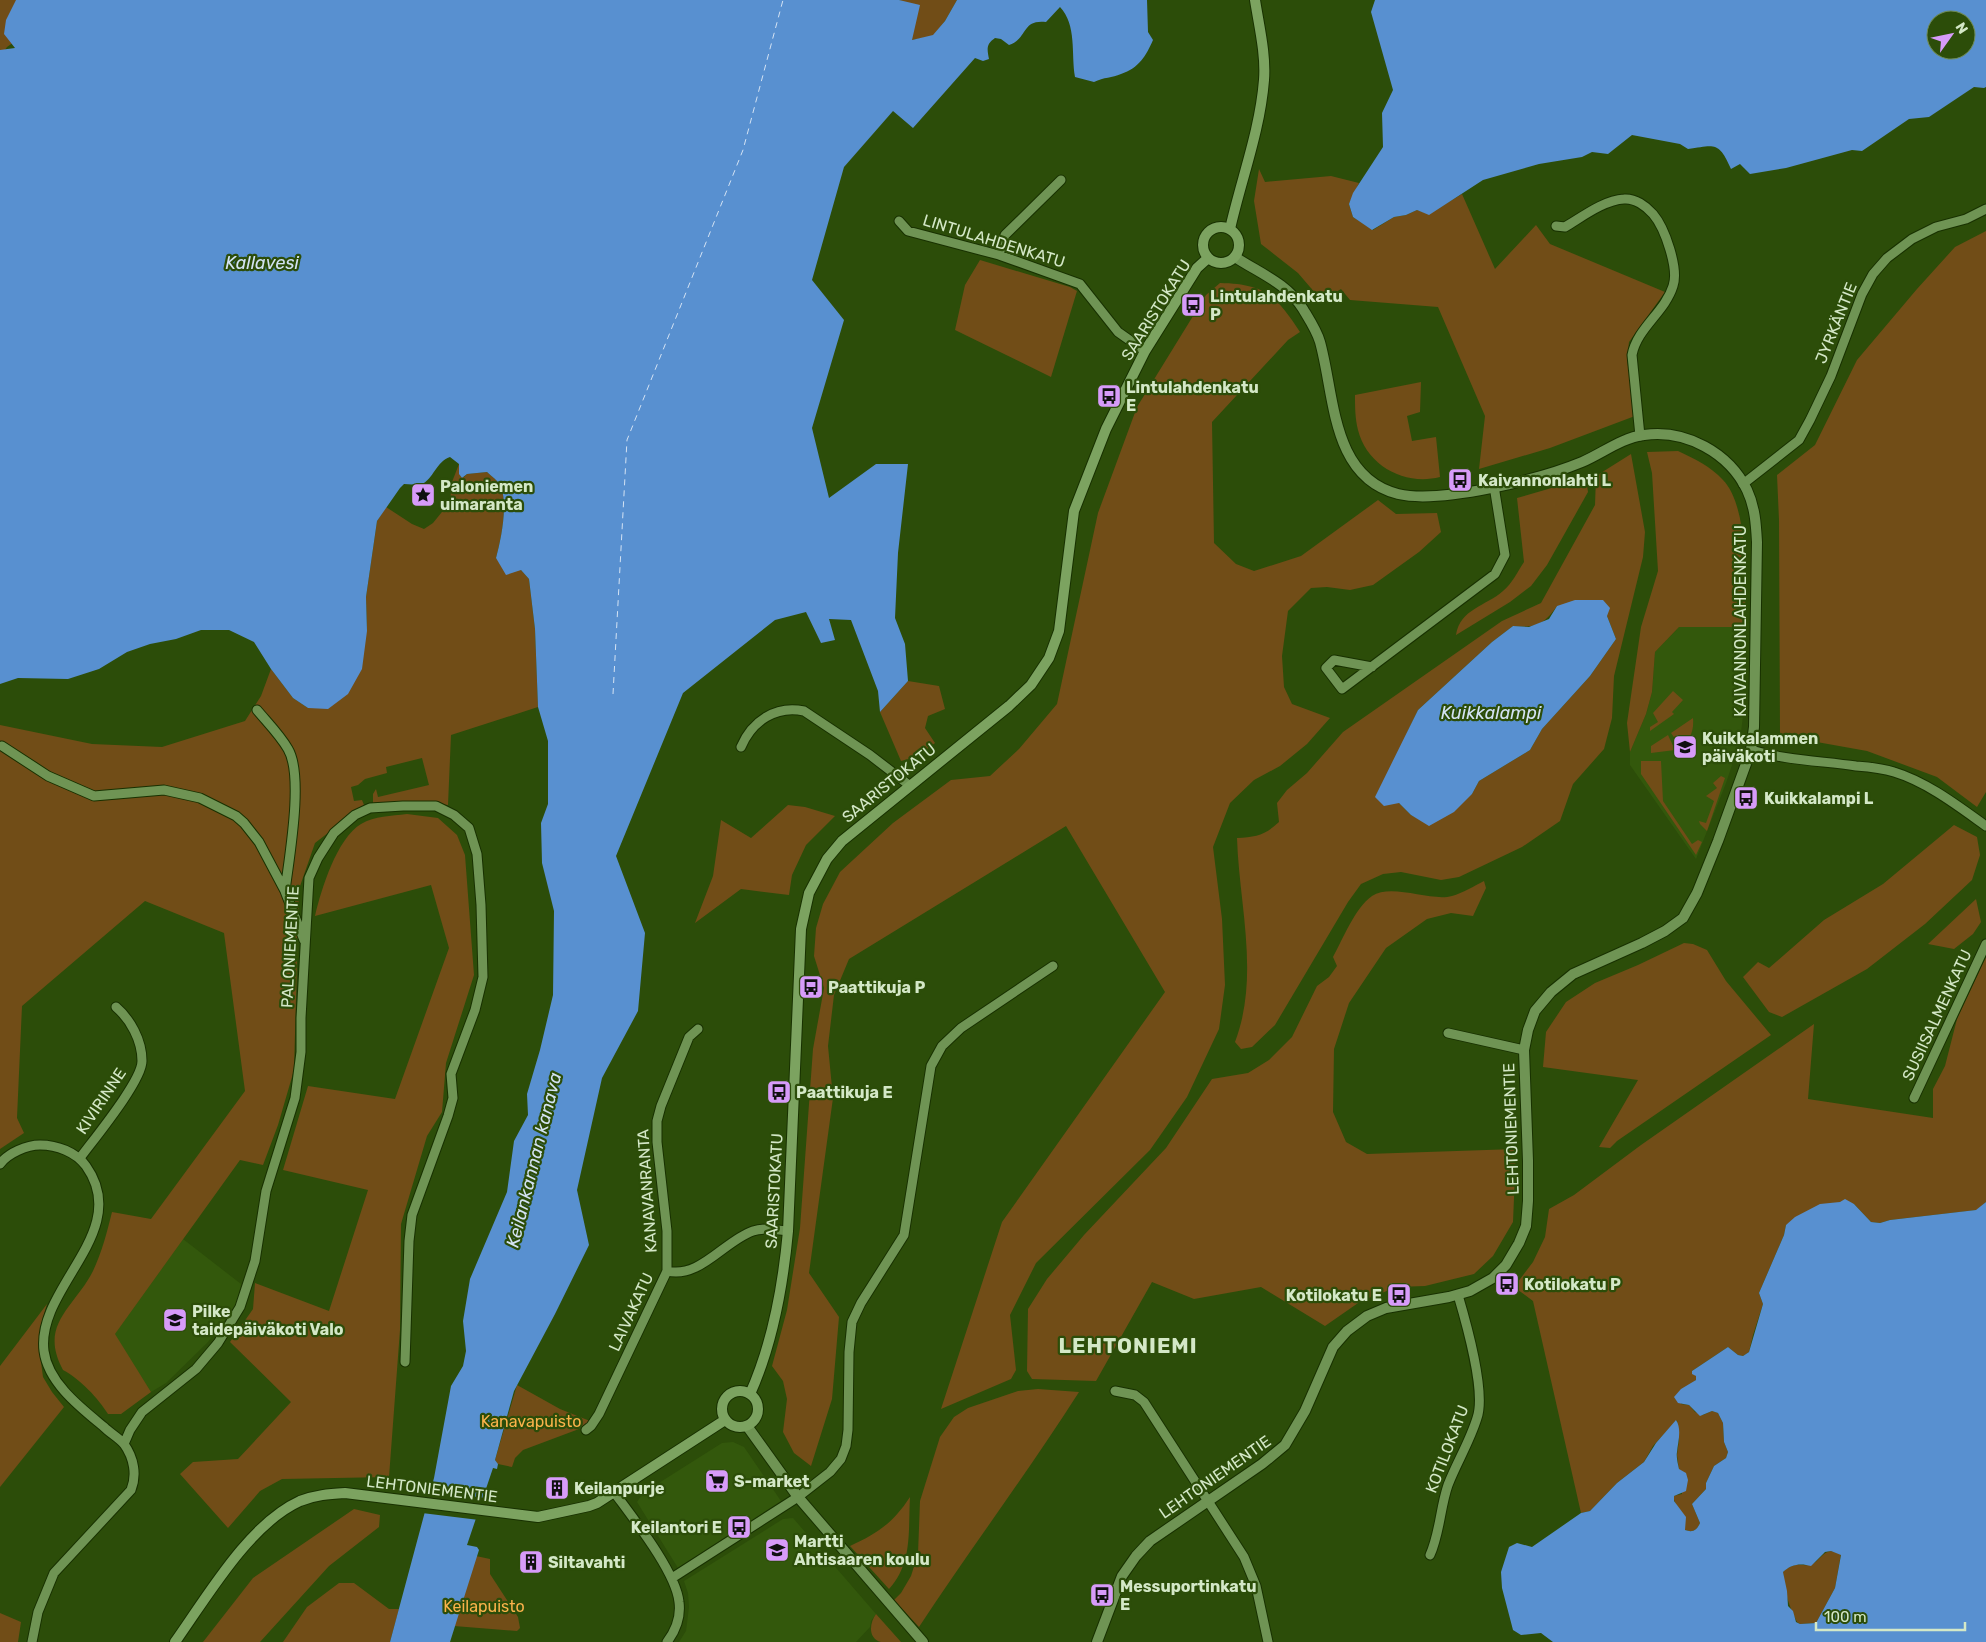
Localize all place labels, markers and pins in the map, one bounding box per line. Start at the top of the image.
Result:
place label: Lintulahdenkatu P [1210,287,1343,324]
bus stop icon: Lintulahdenkatu P [1180,292,1206,318]
place label: Lintulahdenkatu E [1126,378,1259,415]
bus stop icon: Lintulahdenkatu E [1096,383,1122,409]
bus stop icon: Kaivannonlahti L [1447,467,1473,493]
place label: Kaivannonlahti L [1478,471,1612,490]
place label: Paloniemen uimaranta [440,477,533,514]
place icon: Paloniemen uimaranta [410,482,436,508]
place label: Kuikkalammen päiväkoti [1702,729,1818,766]
school or university icon: Kuikkalammen päiväkoti [1672,734,1698,760]
bus stop icon: Kuikkalampi L [1733,785,1759,811]
place label: Kuikkalampi L [1764,789,1874,808]
bus stop icon: Paattikuja P [798,974,824,1000]
place label: Paattikuja P [828,978,925,997]
bus stop icon: Paattikuja E [766,1079,792,1105]
place label: Paattikuja E [796,1083,893,1102]
bus stop icon: Kotilokatu P [1494,1271,1520,1297]
place label: Kotilokatu P [1524,1275,1621,1294]
bus stop icon: Kotilokatu E [1386,1282,1412,1308]
place label: Kotilokatu E [1286,1286,1382,1305]
place label: Pilke taidepäiväkoti Valo [192,1302,344,1339]
school or university icon: Pilke taidepäiväkoti Valo [162,1307,188,1333]
supermarket icon: S-market [704,1468,730,1494]
place label: S-market [734,1472,810,1491]
building icon: Keilanpurje [544,1475,570,1501]
place label: Keilanpurje [574,1479,665,1498]
bus stop icon: Keilantori E [726,1514,752,1540]
place label: Keilantori E [631,1518,722,1537]
place label: Martti Ahtisaaren koulu [794,1532,930,1569]
school or university icon: Martti Ahtisaaren koulu [764,1537,790,1563]
building icon: Siltavahti [518,1549,544,1575]
place label: Siltavahti [548,1553,625,1572]
place label: Messuportinkatu E [1120,1577,1256,1614]
bus stop icon: Messuportinkatu E [1089,1582,1115,1608]

